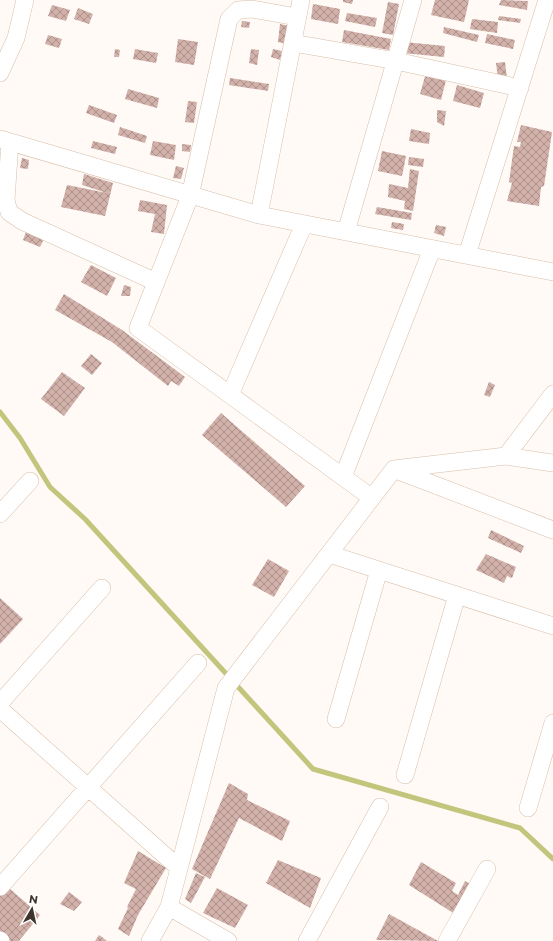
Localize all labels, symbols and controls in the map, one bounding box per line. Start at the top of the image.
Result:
north arrow [12,889,52,929]
text: N [28,892,39,907]

